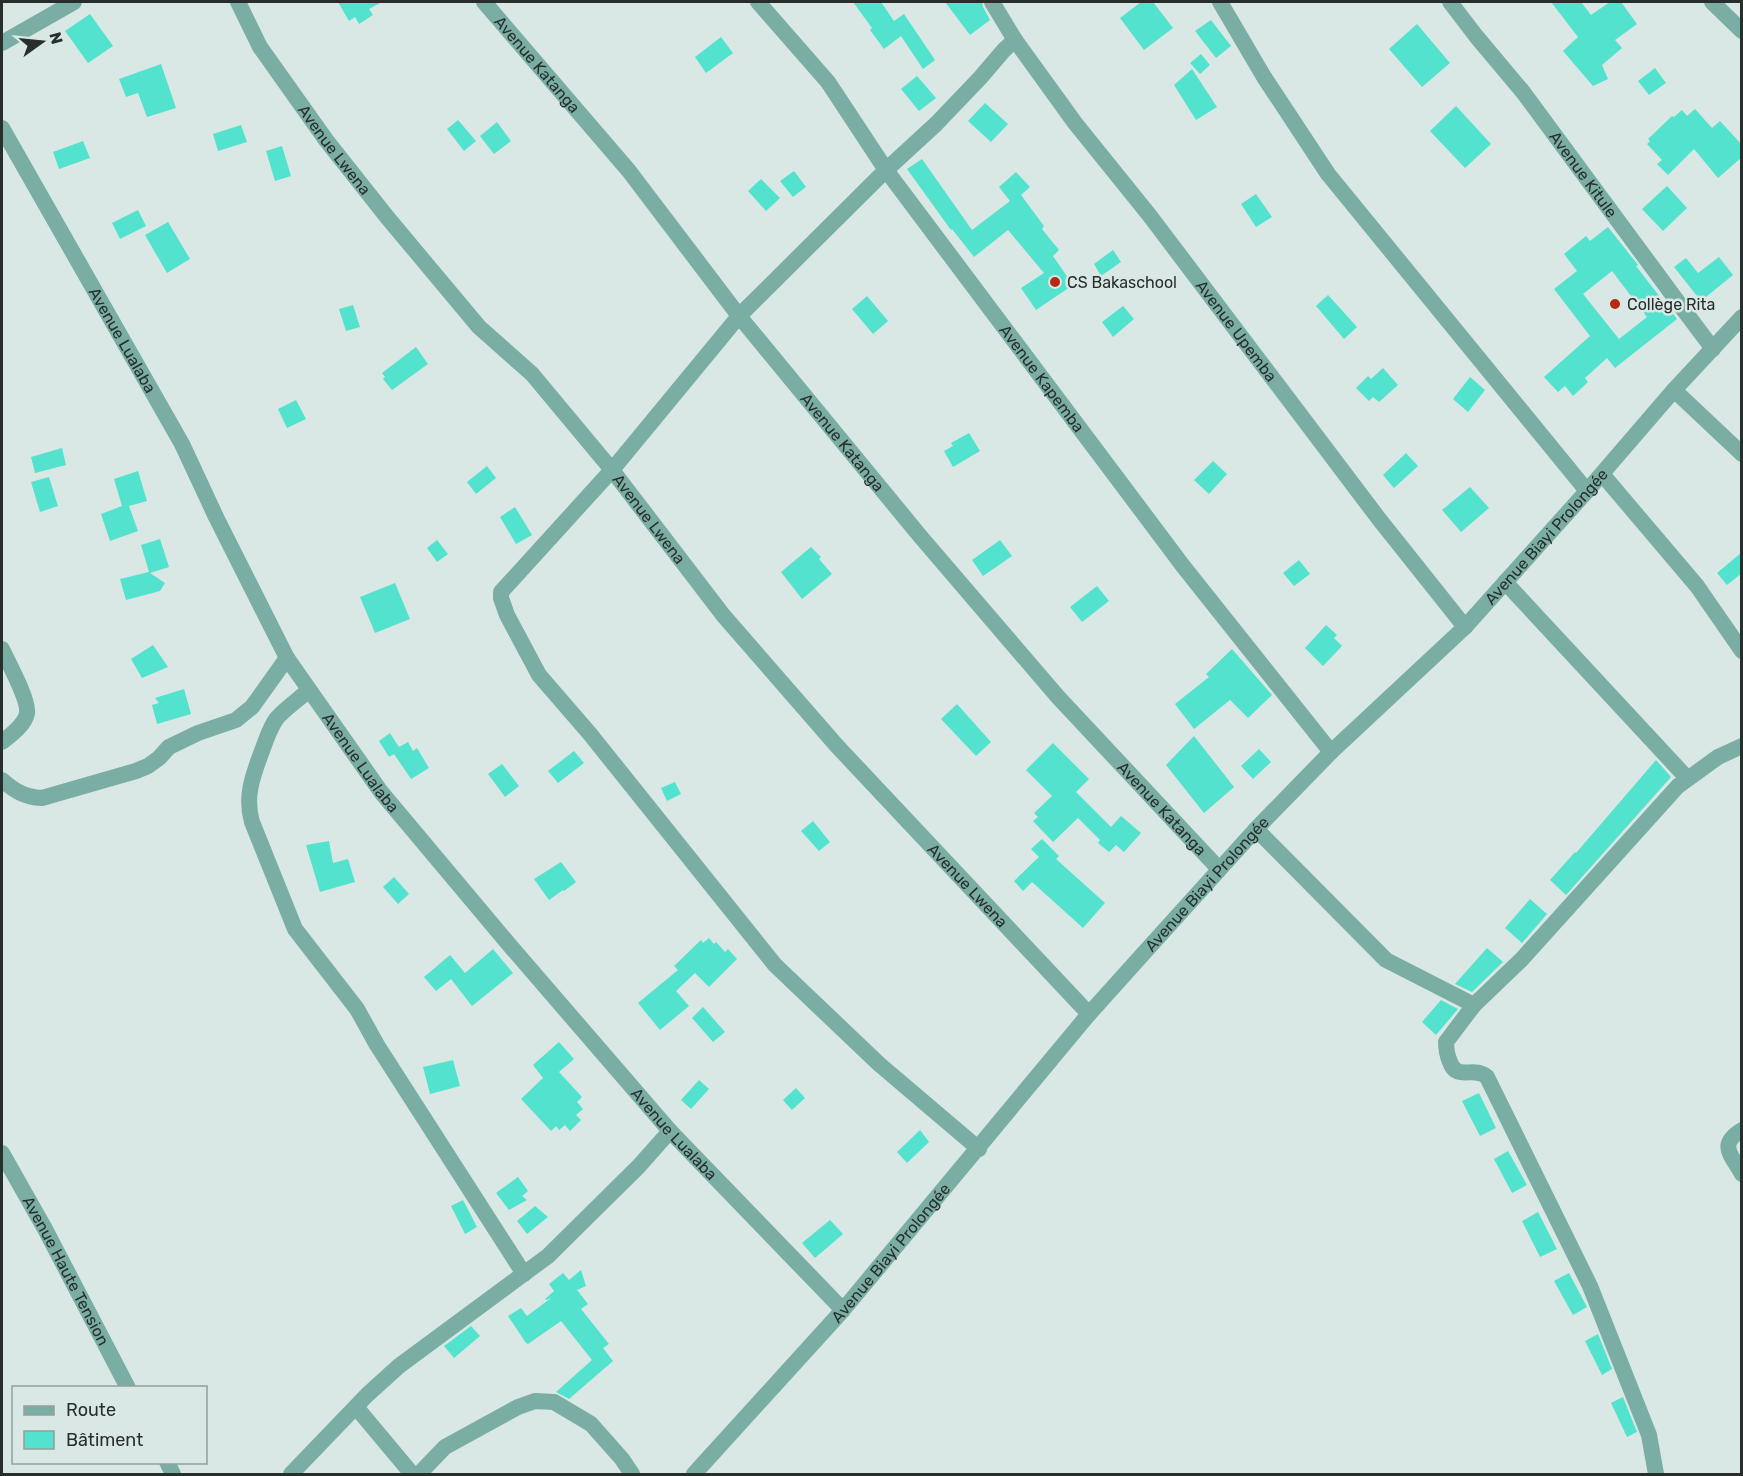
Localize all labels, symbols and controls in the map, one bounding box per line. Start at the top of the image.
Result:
north arrow [12,12,72,72]
street label: Avenue Katanga [490,12,584,117]
text: N [45,30,67,46]
street label: Avenue Lwena [294,101,375,199]
street label: Avenue Kitule [1545,128,1621,221]
place label: CS Bakaschool [1067,273,1177,292]
marker: CS Bakaschool [1048,275,1062,289]
street label: Avenue Upemba [1192,276,1281,385]
street label: Avenue Lualaba [85,284,160,396]
place label: Collège Rita [1627,295,1715,314]
marker: Collège Rita [1608,297,1622,311]
street label: Avenue Kapemba [995,321,1088,436]
street label: Avenue Katanga [796,389,888,495]
street label: Avenue Biayi Prolongée [1481,465,1612,609]
street label: Avenue Lwena [609,470,689,568]
street label: Avenue Lualaba [318,709,403,816]
street label: Avenue Katanga [1113,758,1210,859]
street label: Avenue Biayi Prolongée [1141,813,1273,955]
street label: Avenue Lwena [924,840,1012,932]
street label: Avenue Lualaba [627,1084,721,1184]
street label: Avenue Biayi Prolongée [827,1179,954,1327]
street label: Avenue Haute Tension [18,1193,113,1349]
legend [12,1386,207,1464]
text: Route [66,1399,116,1421]
text: Bâtiment [66,1429,143,1451]

